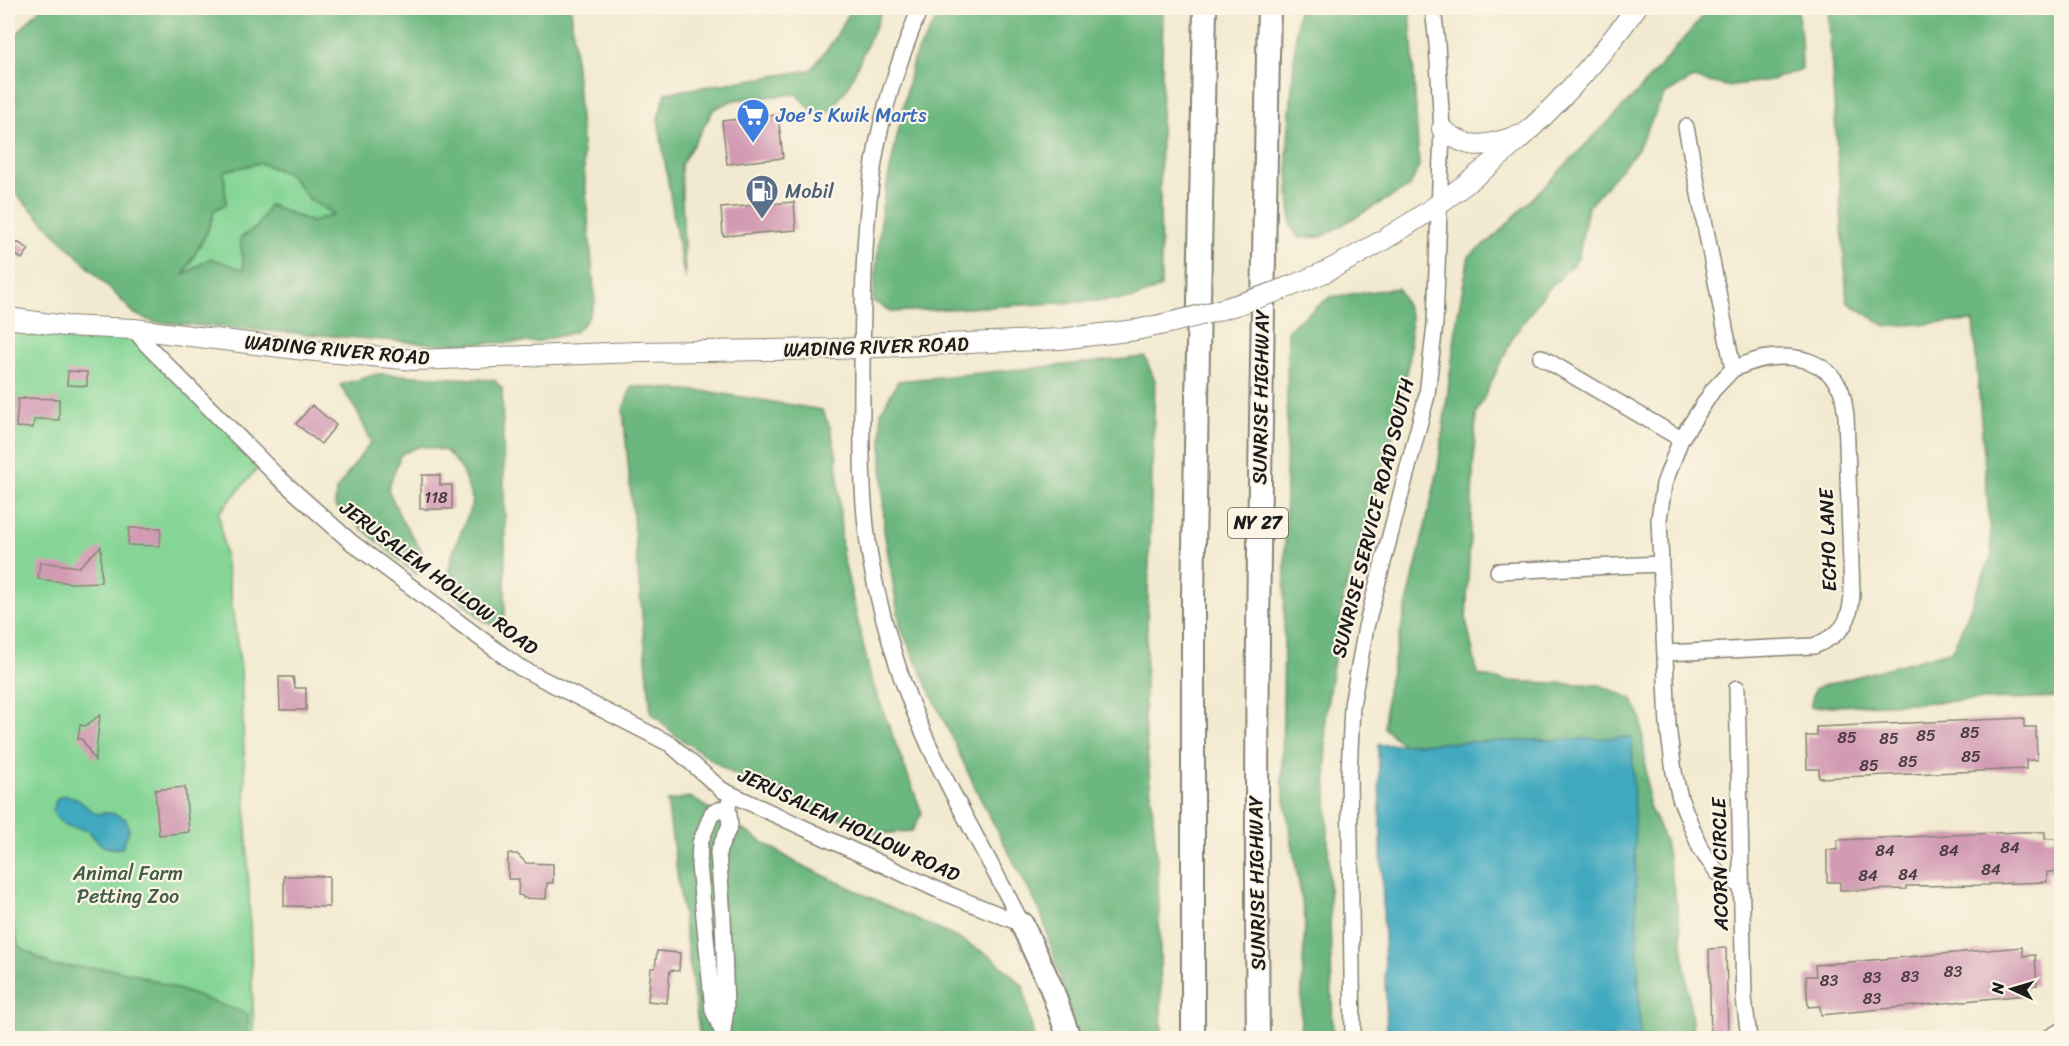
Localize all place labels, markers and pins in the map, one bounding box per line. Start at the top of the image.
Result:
supermarket icon: Joe's Kwik Marts [735,97,771,144]
place label: Joe's Kwik Marts [775,98,927,133]
fuel station icon: Mobil [744,173,780,220]
place label: Mobil [785,174,835,209]

